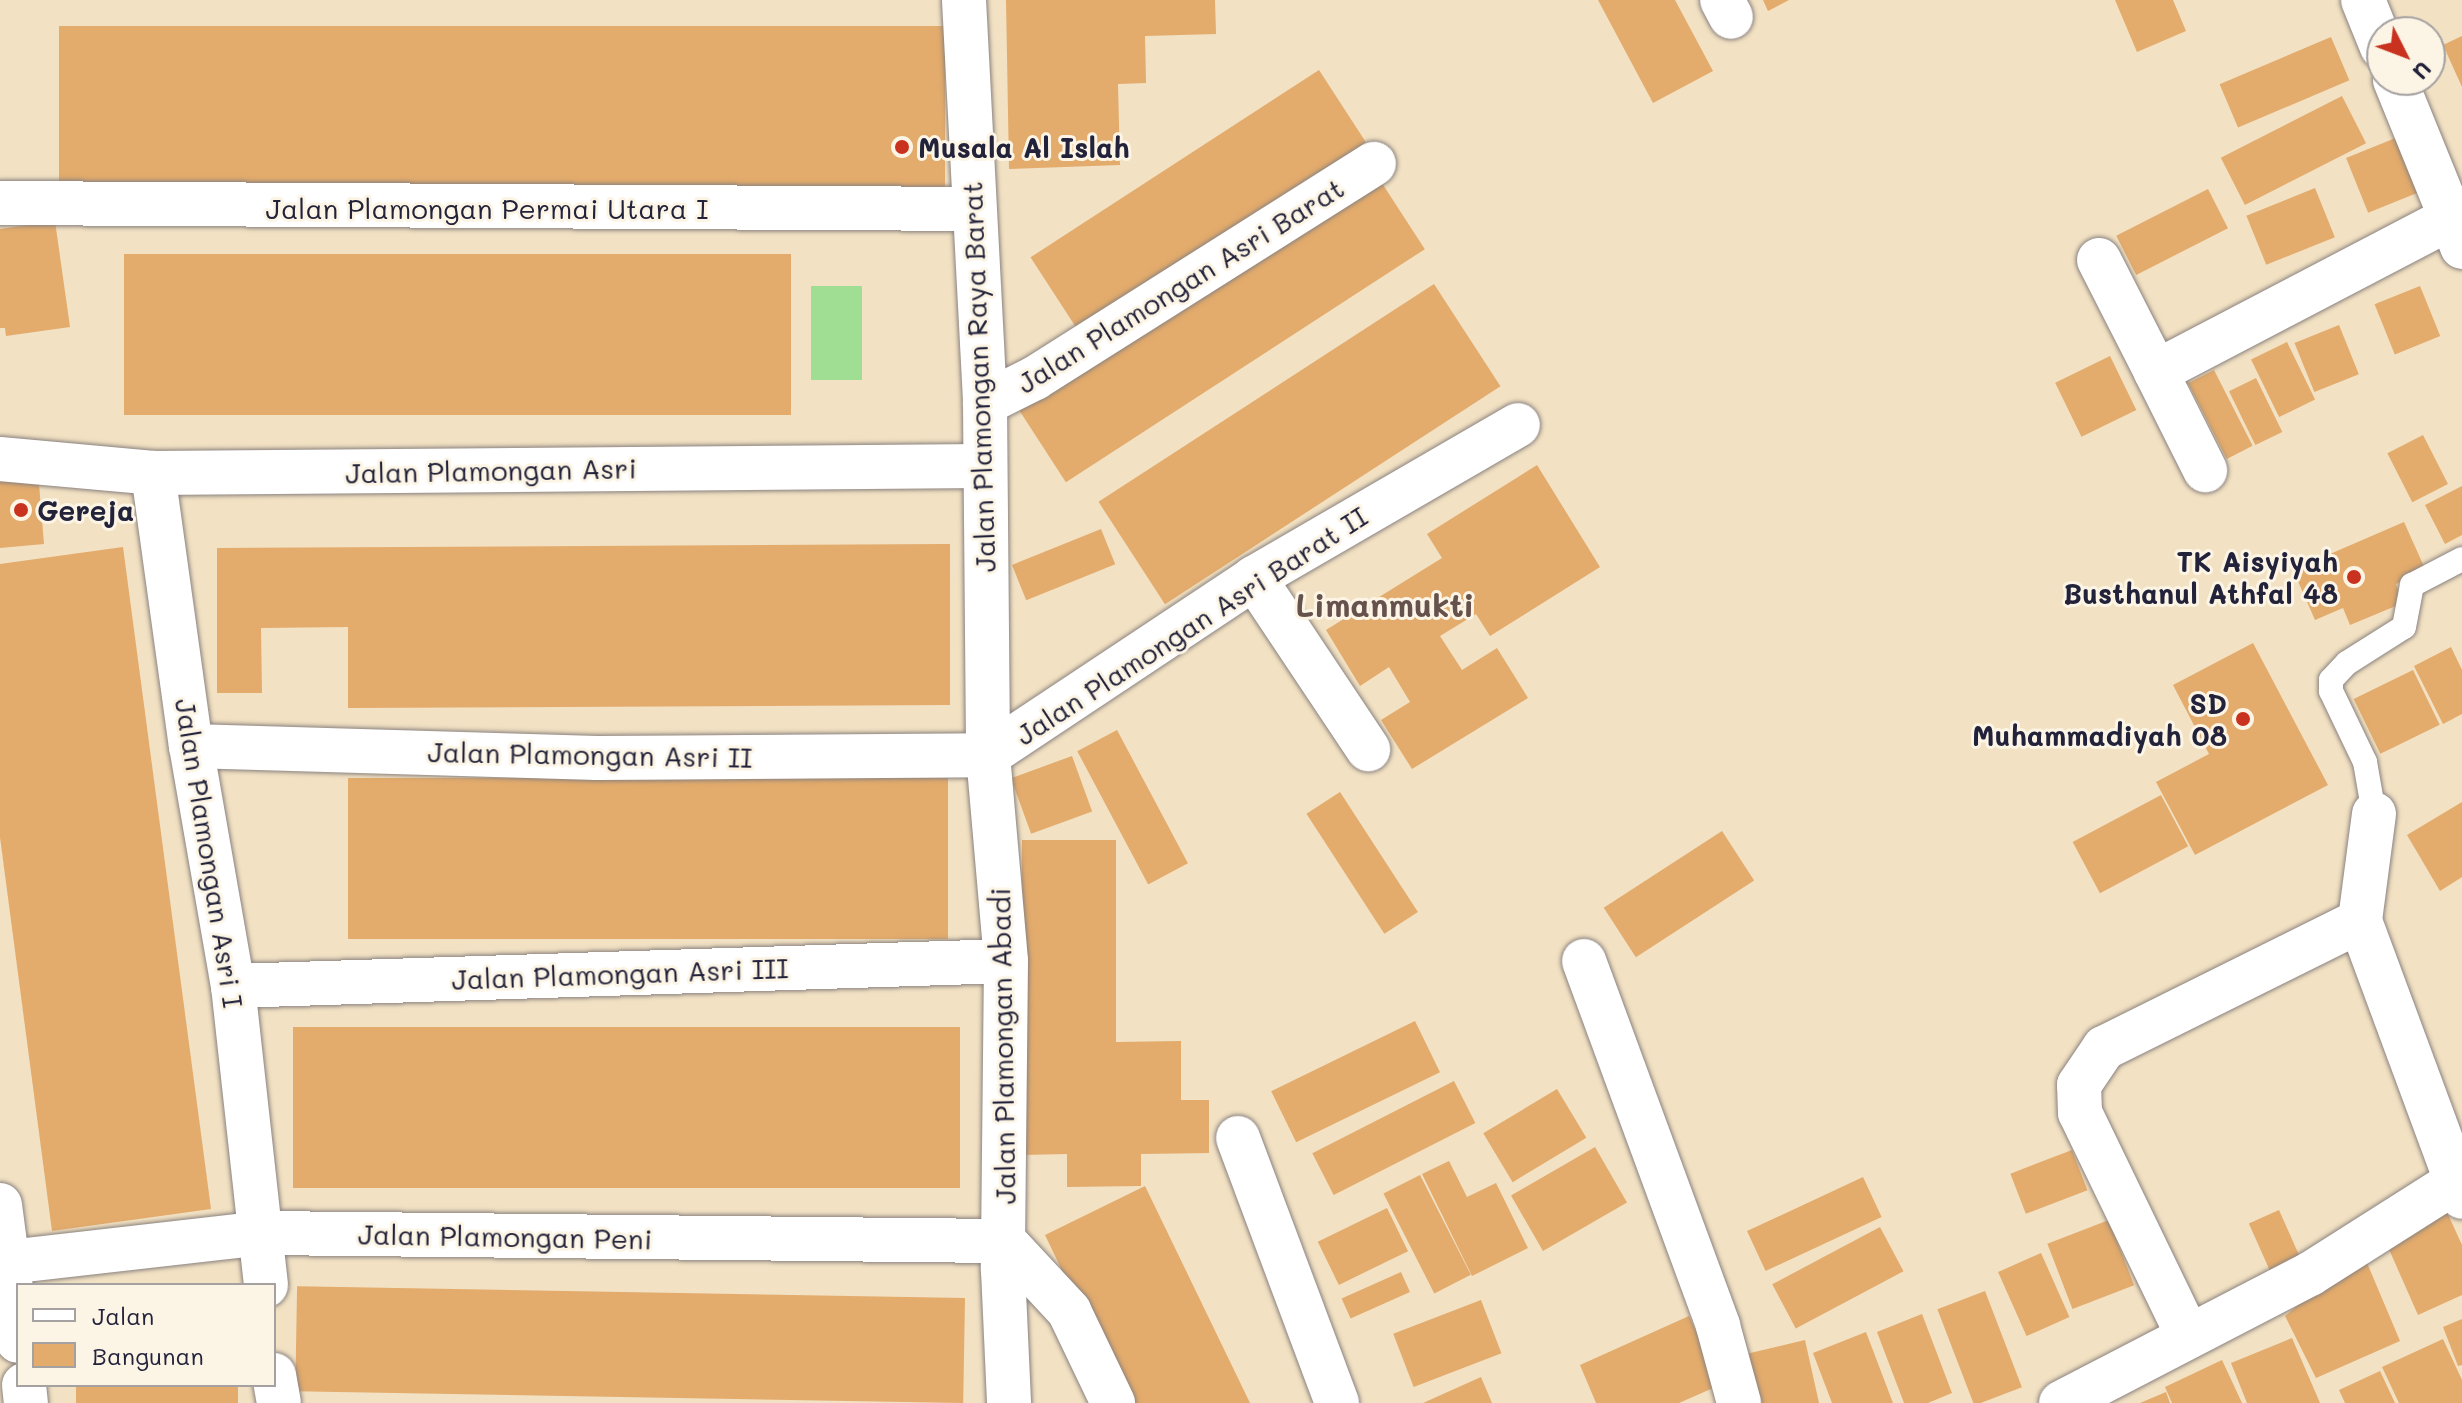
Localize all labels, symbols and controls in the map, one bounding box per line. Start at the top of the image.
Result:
north arrow [2366,16,2446,96]
text: U [2407,56,2439,87]
place label: Musala Al Islah [918,130,1129,164]
marker: Musala Al Islah [893,138,911,156]
street label: Jalan Plamongan Asri Barat [1010,170,1350,400]
street label: Jalan Plamongan Raya Barat [954,181,1002,573]
street label: Jalan Plamongan Permai Utara I [266,191,708,225]
street label: Jalan Plamongan Asri [345,451,637,489]
place label: Gereja [37,493,134,527]
street label: Jalan Plamongan Asri Barat II [1009,499,1373,751]
marker: Gereja [12,501,30,519]
place label: TK Aisyiyah Busthanul Athfal 48 [2063,544,2338,610]
marker: TK Aisyiyah Busthanul Athfal 48 [2345,568,2363,586]
district label: Limanmukti [1296,585,1474,623]
place label: SD Muhammadiyah 08 [1972,686,2227,752]
street label: Jalan Plamongan Asri I [169,696,251,1010]
marker: SD Muhammadiyah 08 [2234,710,2252,728]
street label: Jalan Plamongan Asri II [427,734,753,774]
street label: Jalan Plamongan Abadi [982,887,1022,1205]
street label: Jalan Plamongan Asri III [451,950,789,996]
street label: Jalan Plamongan Peni [358,1217,652,1255]
legend [16,1283,276,1387]
text: Jalan [92,1300,154,1331]
text: Bangunan [92,1340,204,1371]

